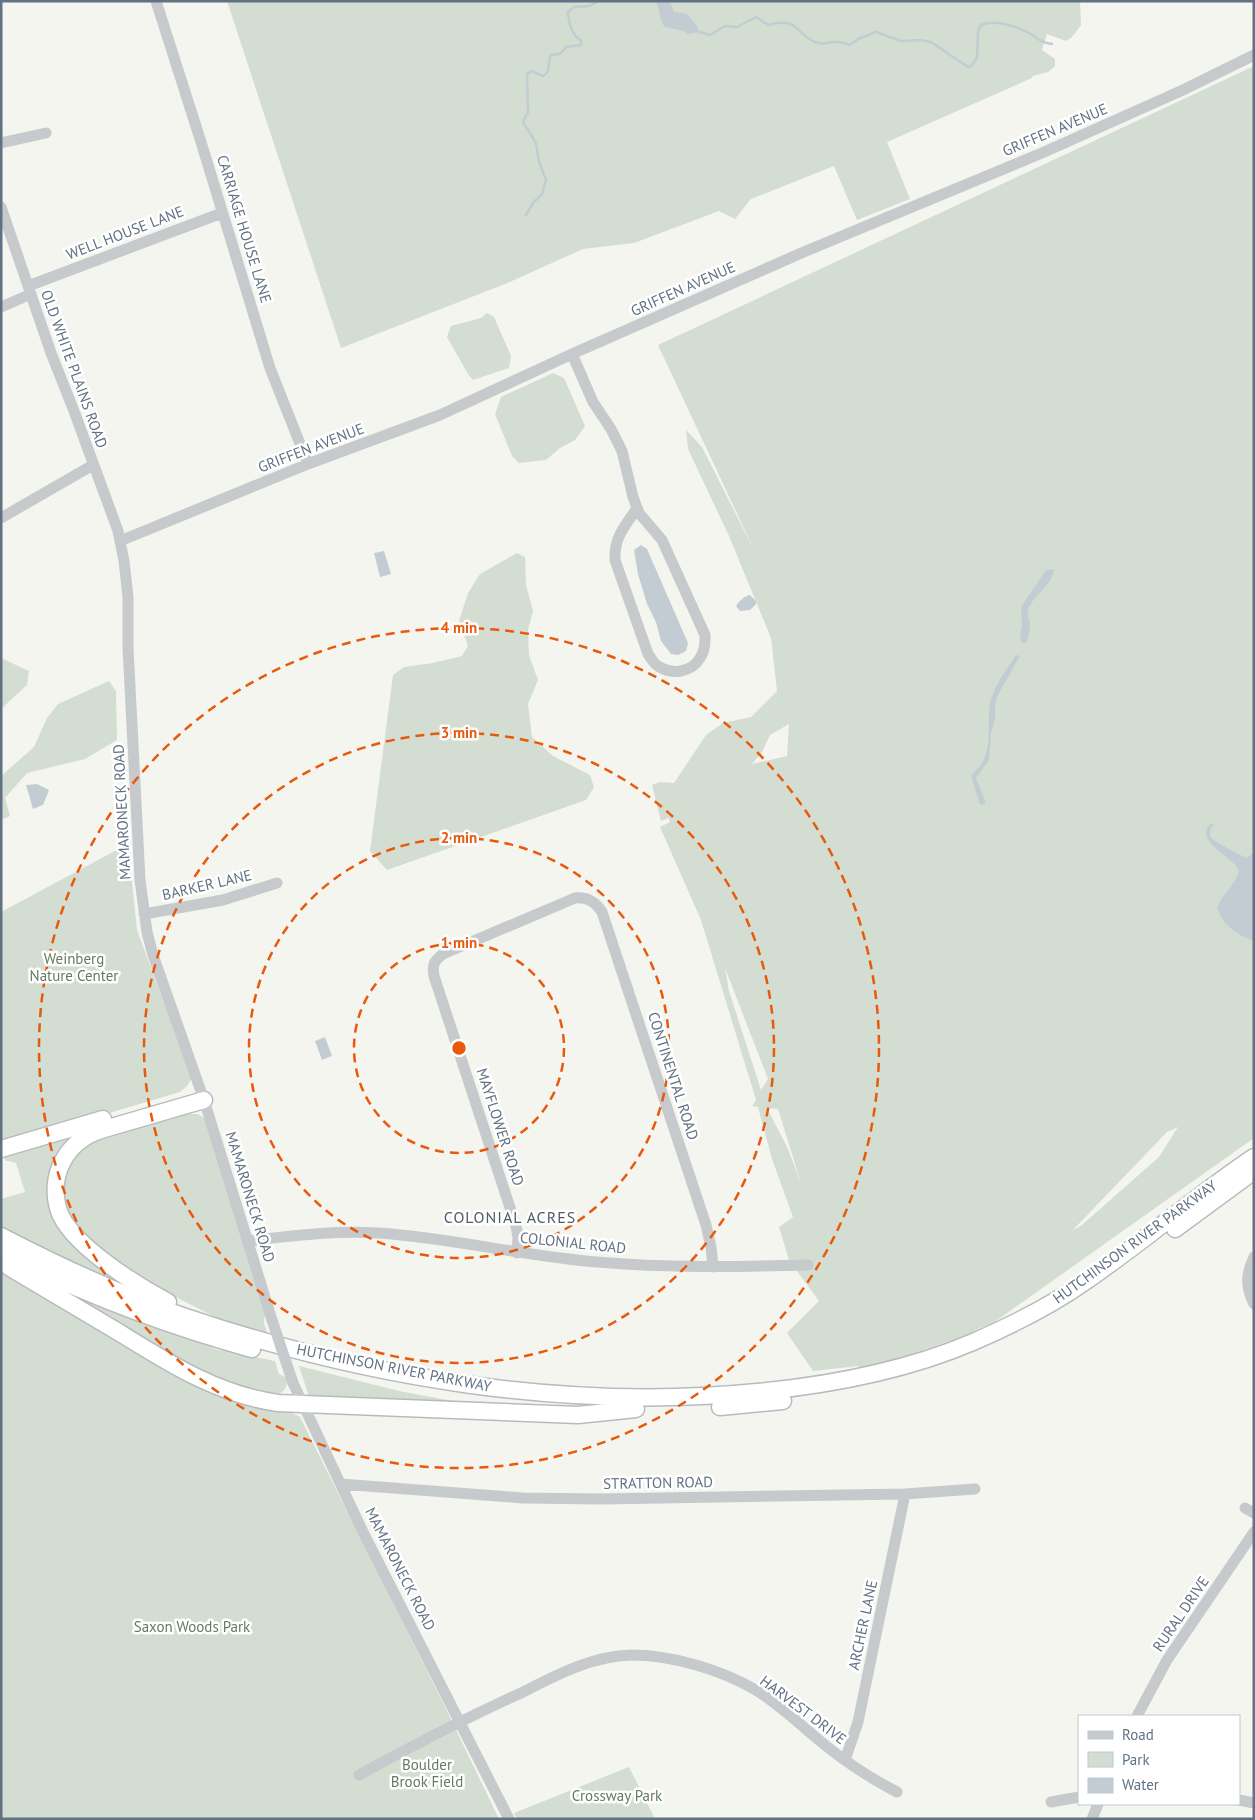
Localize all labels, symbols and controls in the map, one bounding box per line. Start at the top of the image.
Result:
street label: GRIFFEN AVENUE [999,99,1110,160]
street label: CARRIAGE HOUSE LANE [213,153,276,305]
street label: WELL HOUSE LANE [63,201,186,264]
street label: GRIFFEN AVENUE [628,257,738,320]
street label: OLD WHITE PLAINS ROAD [37,287,112,451]
street label: GRIFFEN AVENUE [255,419,367,477]
text: 4 min [441,618,477,637]
text: 3 min [441,723,477,742]
street label: MAMARONECK ROAD [108,744,135,880]
text: 2 min [441,828,477,847]
street label: BARKER LANE [160,865,254,904]
text: 1 min [441,933,477,952]
park label: Weinberg Nature Center [30,949,118,985]
street label: CONTINENTAL ROAD [644,1009,703,1142]
centre of rings [450,1039,468,1057]
street label: MAYFLOWER ROAD [472,1066,528,1188]
street label: MAMARONECK ROAD [222,1129,279,1265]
street label: HUTCHINSON RIVER PARKWAY [1049,1175,1221,1307]
district label: COLONIAL ACRES [444,1207,576,1227]
street label: COLONIAL ROAD [519,1227,627,1258]
street label: HUTCHINSON RIVER PARKWAY [295,1339,494,1396]
street label: STRATTON ROAD [603,1472,713,1493]
street label: MAMARONECK ROAD [361,1504,440,1634]
street label: RURAL DRIVE [1148,1572,1213,1655]
street label: ARCHER LANE [844,1578,881,1672]
park label: Saxon Woods Park [134,1617,251,1636]
street label: HARVEST DRIVE [756,1671,850,1748]
legend [1078,1715,1240,1805]
text: Road [1122,1725,1154,1744]
text: Park [1122,1750,1150,1769]
park label: Boulder Brook Field [391,1755,463,1791]
text: Water [1122,1775,1159,1794]
park label: Crossway Park [572,1786,663,1805]

